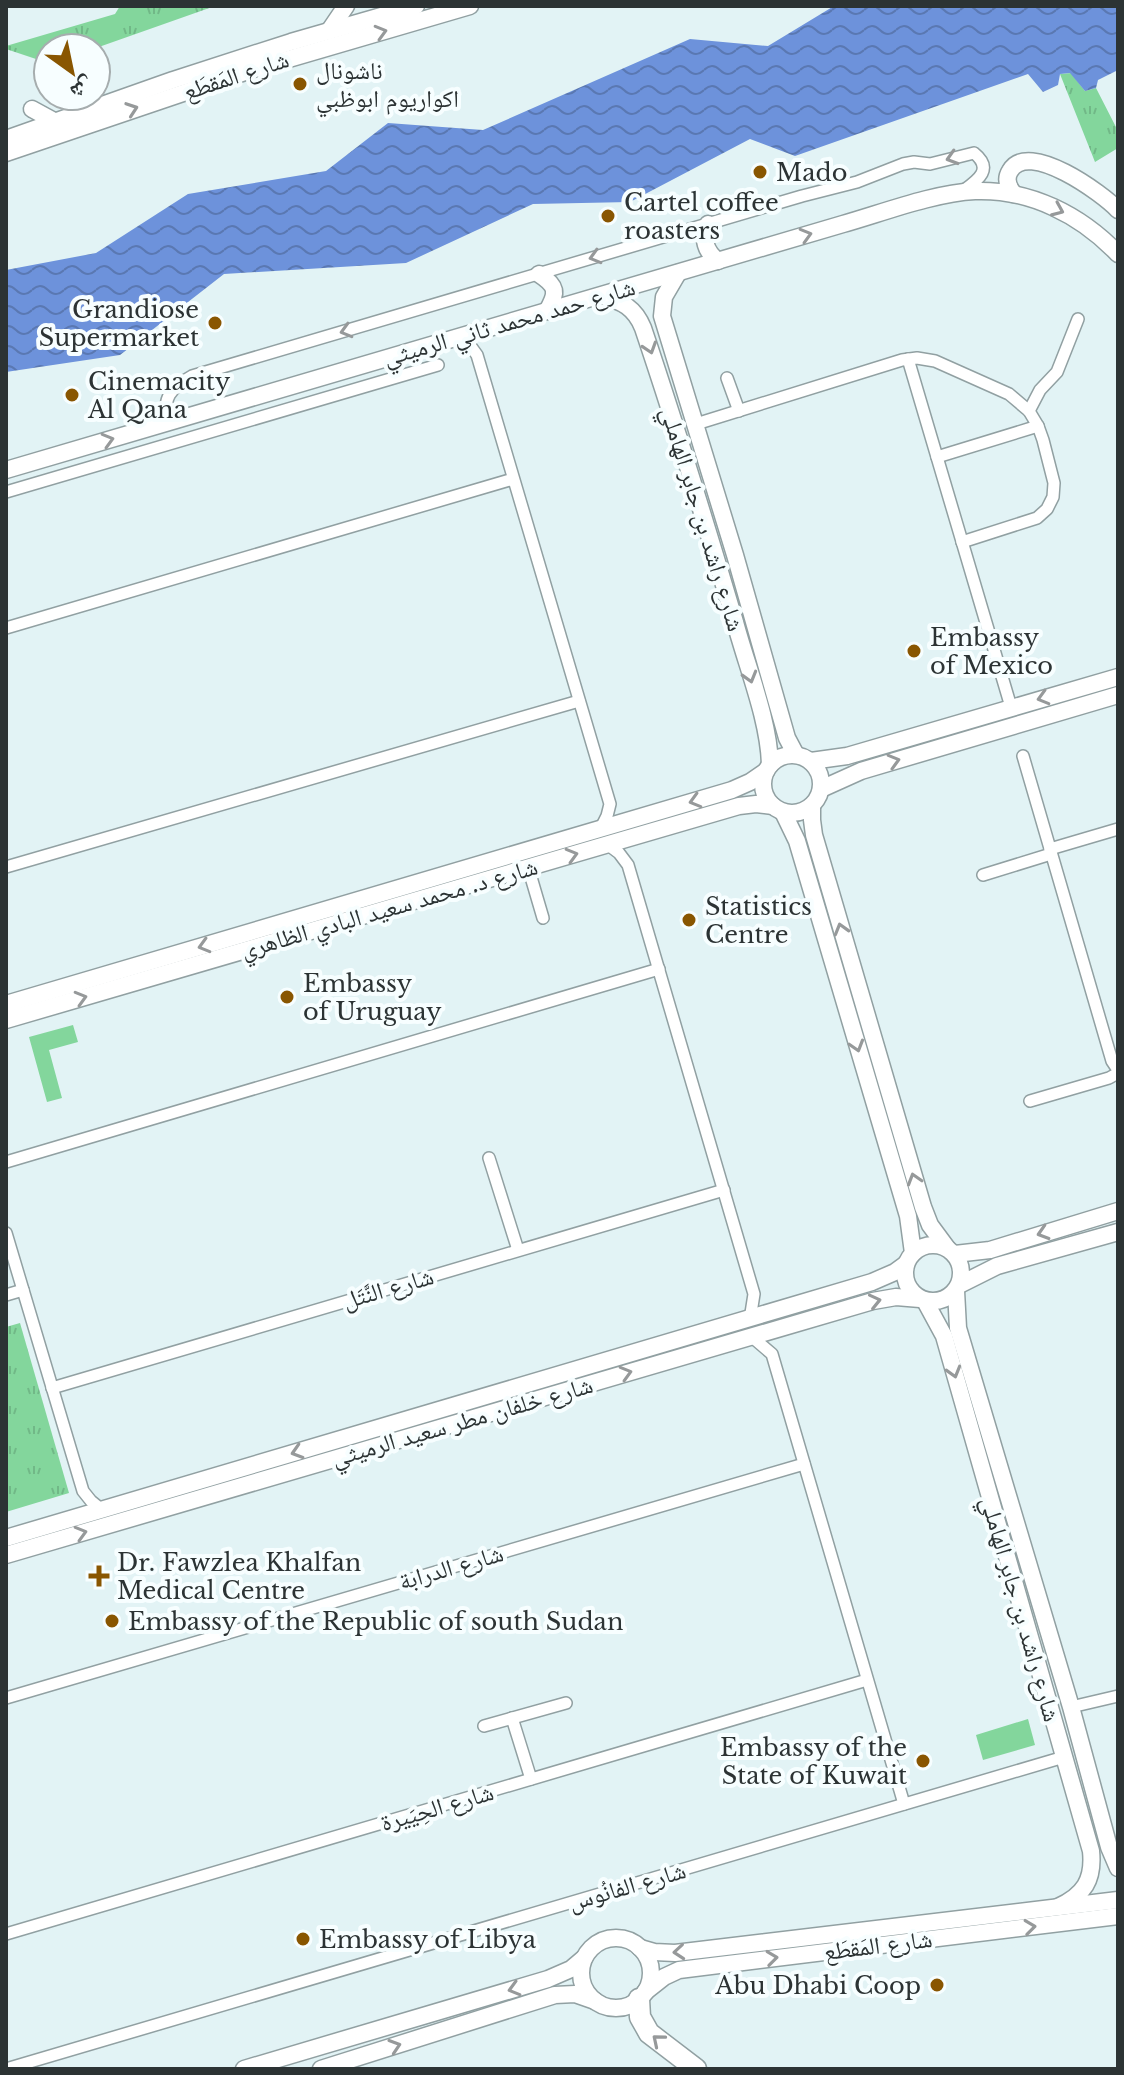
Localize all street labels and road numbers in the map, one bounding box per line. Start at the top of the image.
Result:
street label: شارع المَقطَع [180,44,293,107]
street label: شارع حمد محمد ثاني الرميثي [380,272,640,377]
street label: شارع راشد بن جابر الهاملي [650,403,751,636]
street label: شارع د. محمد سعيد البادي الظاهري [237,852,542,969]
street label: شارع النَّتَل [339,1261,437,1316]
street label: شارع خلفان مطر سعيد الرميثي [328,1370,597,1477]
street label: شارع راشد بن جابر الهاملي [970,1493,1067,1726]
street label: شارع الدرابة [396,1538,507,1597]
street label: شارع الحِيَيرة [377,1777,497,1838]
street label: شارع الفانُوس [565,1855,689,1918]
street label: شارع المَقطَع [822,1924,934,1967]

